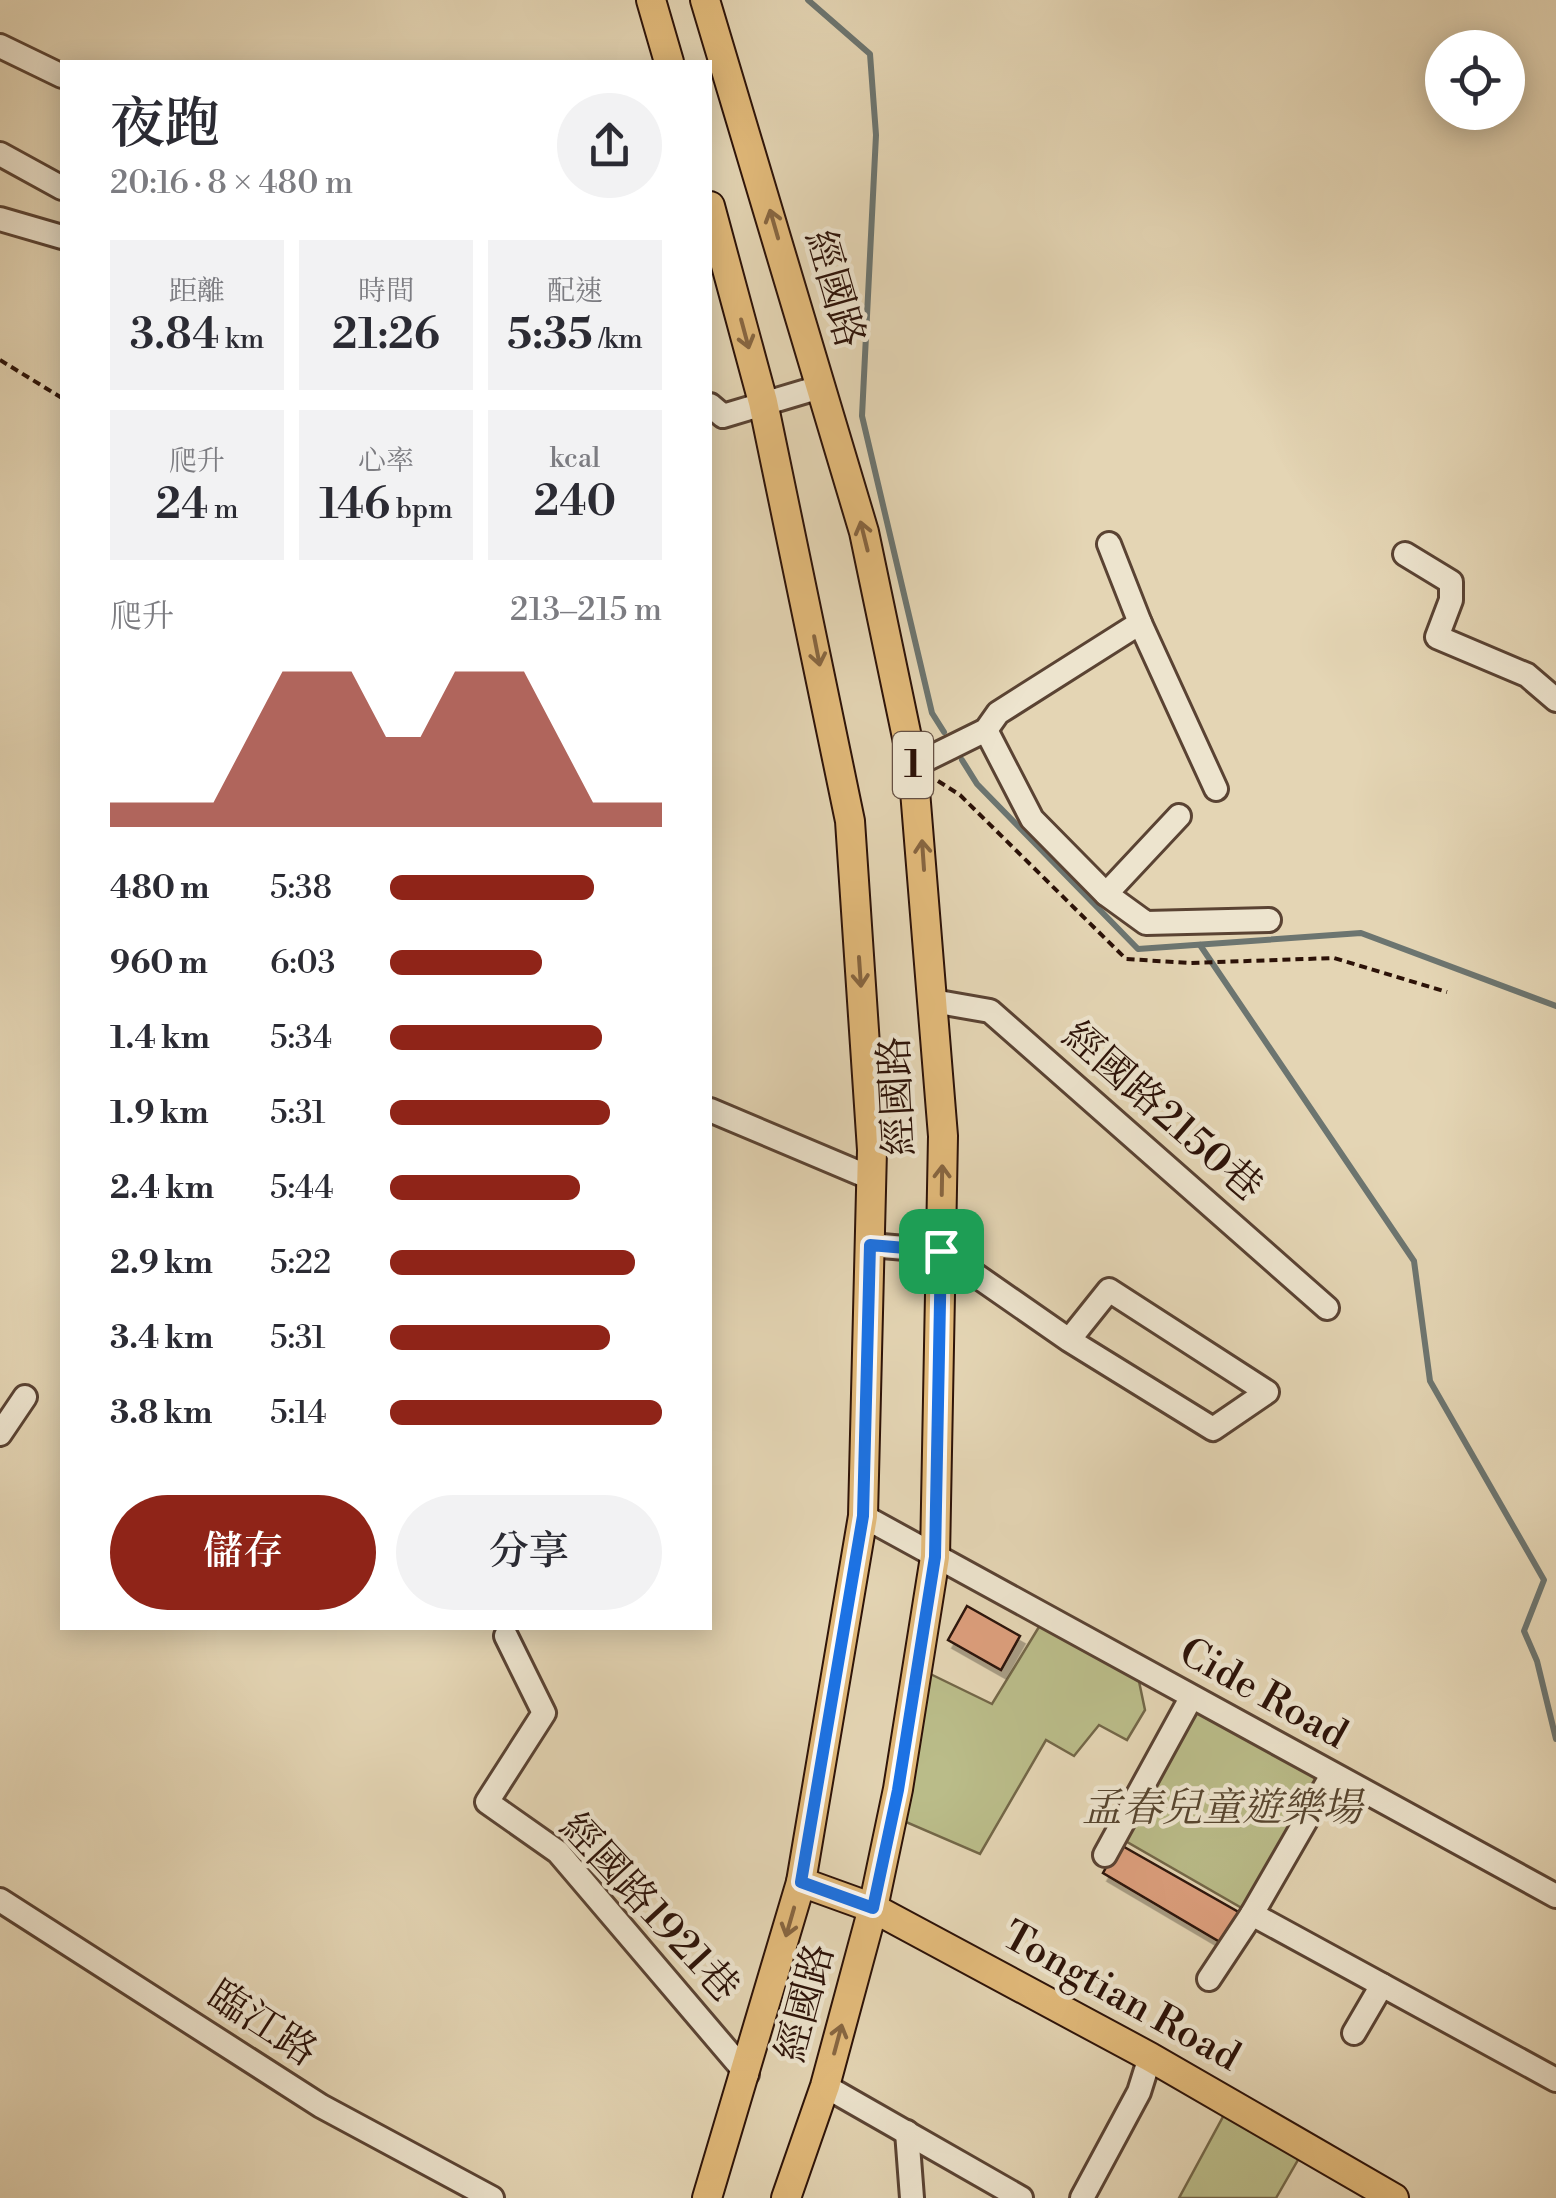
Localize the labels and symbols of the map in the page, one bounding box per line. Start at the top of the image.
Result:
one-way arrow [763,209,782,240]
street label: 經國路 [793,224,875,354]
one-way arrow [737,318,755,349]
one-way arrow [854,521,872,553]
one-way arrow [808,634,827,666]
road number: 1 [893,732,933,798]
one-way arrow [913,840,932,872]
one-way arrow [851,956,870,988]
street label: 經國路2150巷 [1052,1011,1272,1213]
street label: 經國路 [870,1035,926,1157]
one-way arrow [932,1164,952,1196]
pin [899,1209,984,1294]
street label: Cide Road [1170,1627,1356,1761]
park label: 孟春兒童遊樂場 [1082,1784,1366,1834]
street label: 經國路1921巷 [549,1803,749,2013]
one-way arrow [780,1906,798,1937]
street label: Tongtian Road [993,1911,1249,2084]
street label: 經國路 [766,1939,846,2067]
street label: 臨江路 [198,1970,326,2078]
one-way arrow [829,2024,848,2055]

